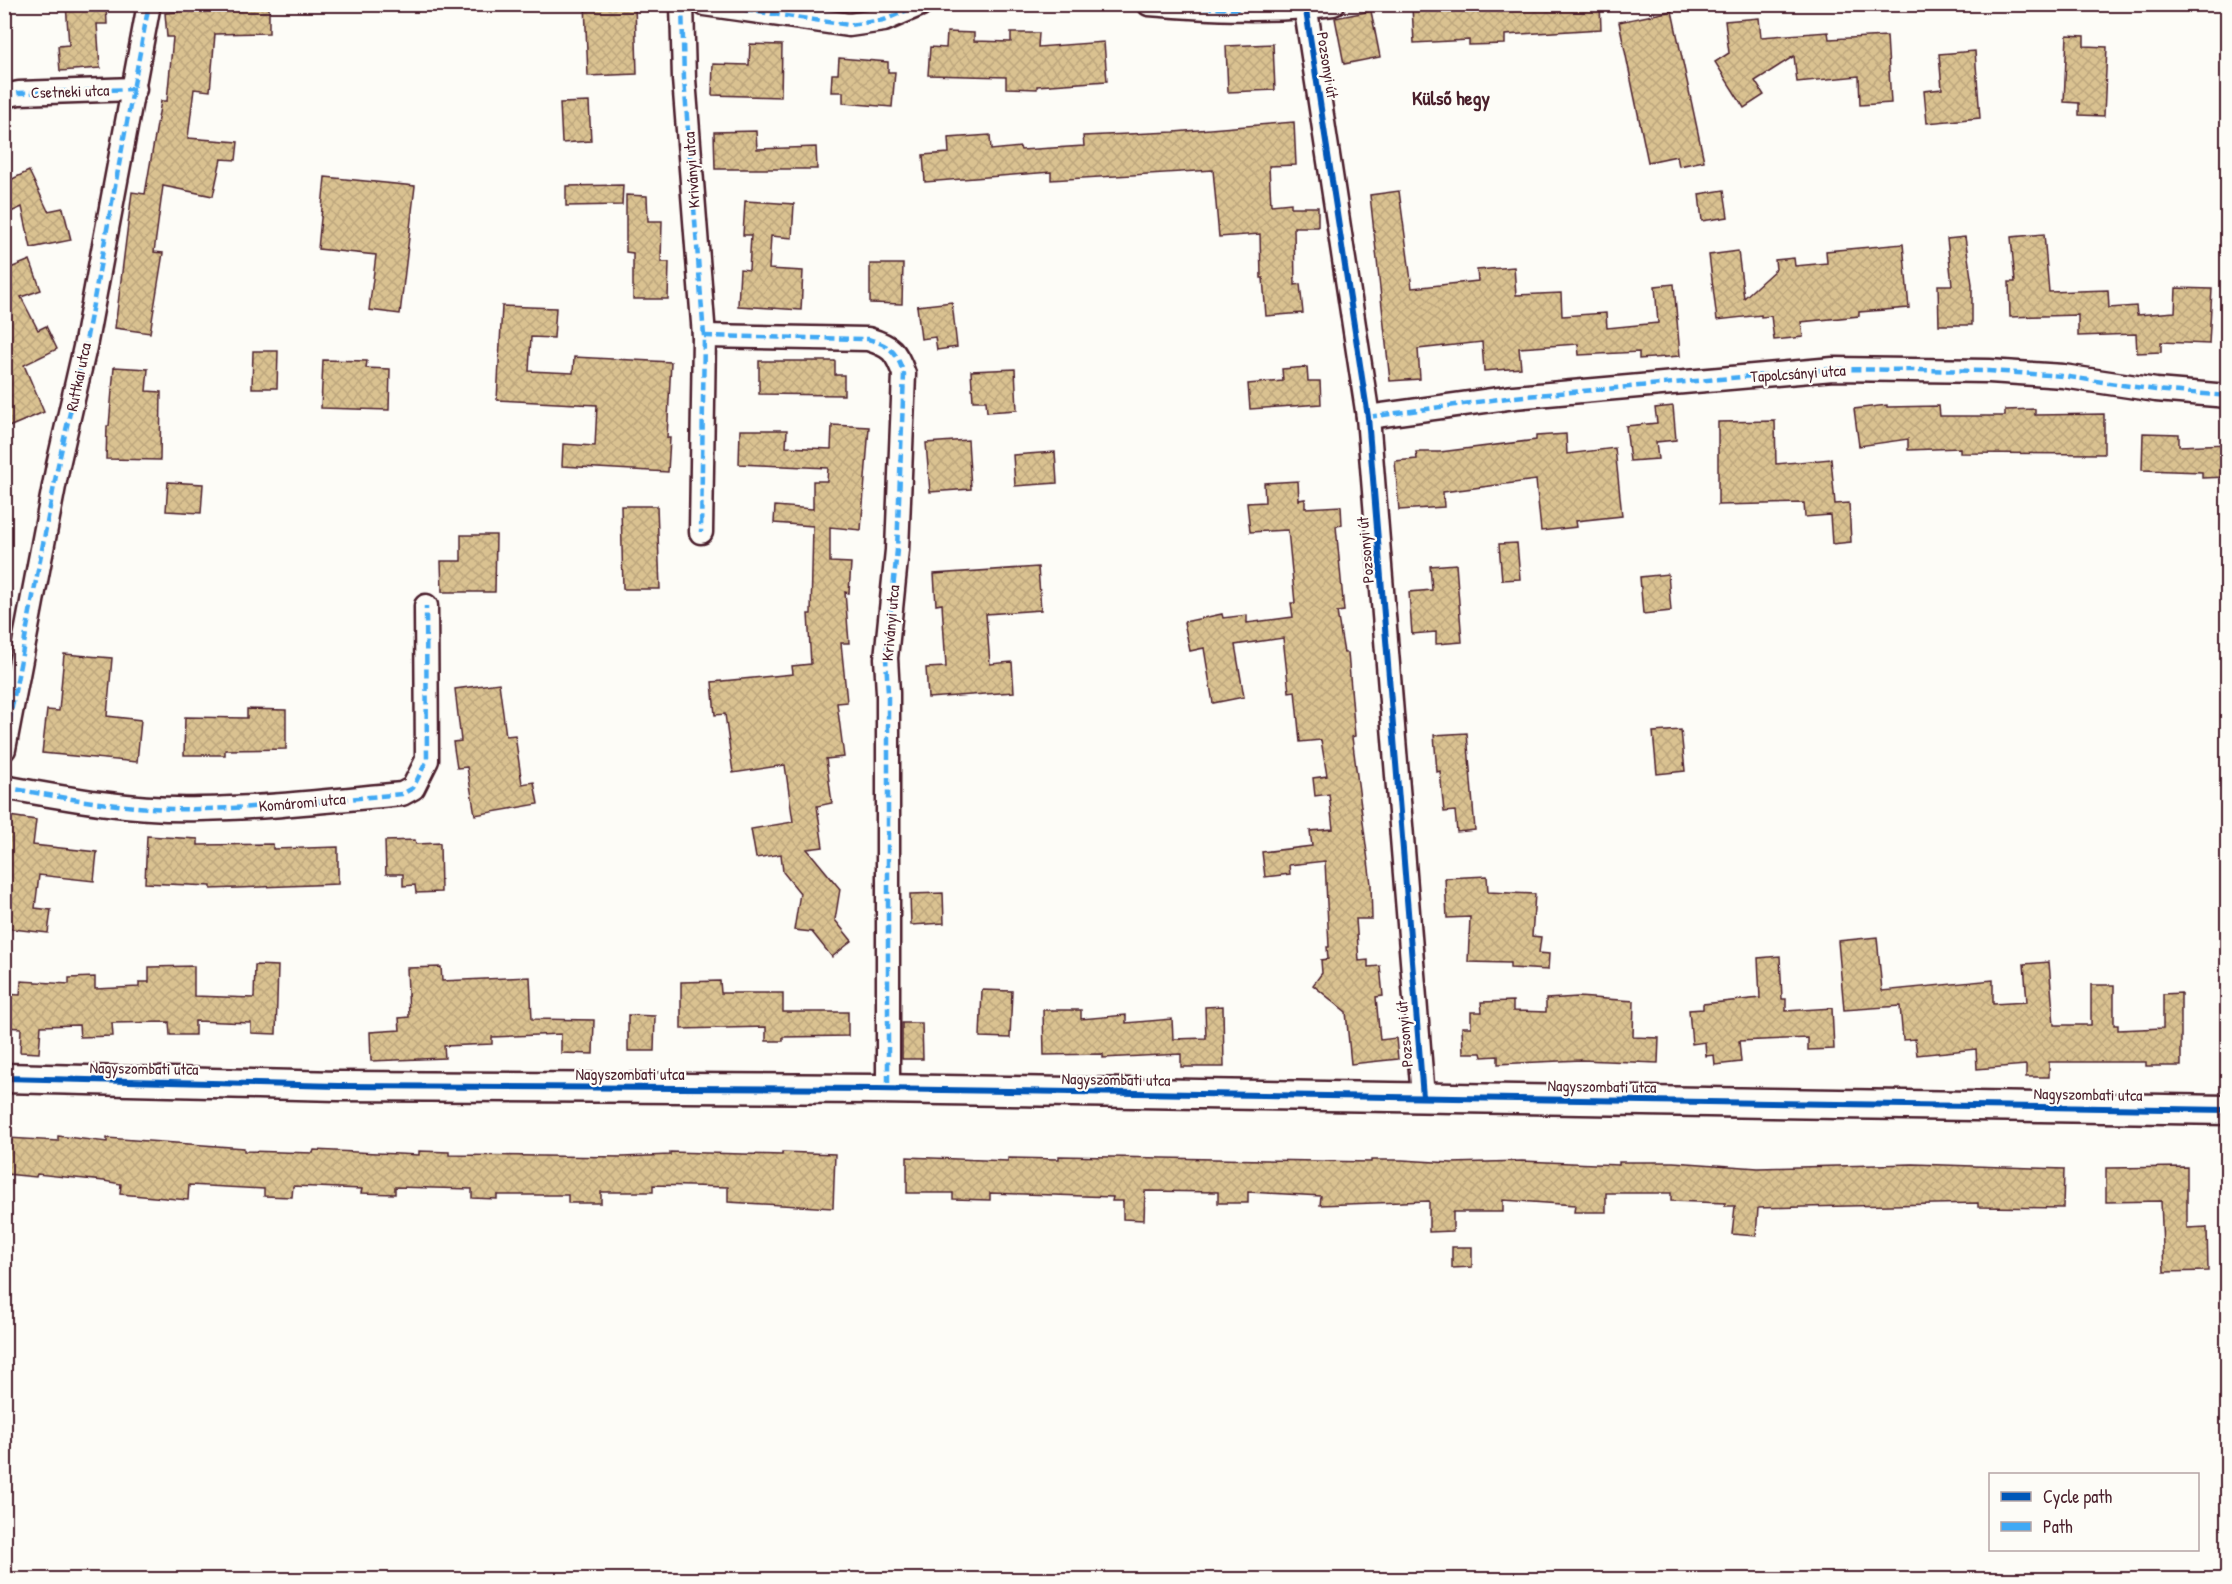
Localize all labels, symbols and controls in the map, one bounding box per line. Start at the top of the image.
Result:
street label: Pozsonyi út [1312,30,1344,100]
street label: Csetneki utca [30,79,110,103]
district label: Külső hegy [1412,84,1490,112]
street label: Kriványi utca [677,131,705,209]
street label: Ruttkai utca [60,341,96,413]
street label: Tapolcsányi utca [1750,359,1846,387]
street label: Pozsonyi út [1351,515,1379,584]
street label: Kriványi utca [876,584,904,662]
street label: Komáromi utca [258,787,346,817]
street label: Pozsonyi út [1390,999,1418,1068]
street label: Nagyszombati utca [89,1056,199,1080]
street label: Nagyszombati utca [575,1063,685,1085]
street label: Nagyszombati utca [1061,1067,1171,1091]
street label: Nagyszombati utca [1547,1074,1657,1098]
street label: Nagyszombati utca [2033,1082,2143,1106]
legend [1989,1473,2199,1551]
text: Cycle path [2043,1484,2113,1509]
text: Path [2043,1514,2073,1539]

